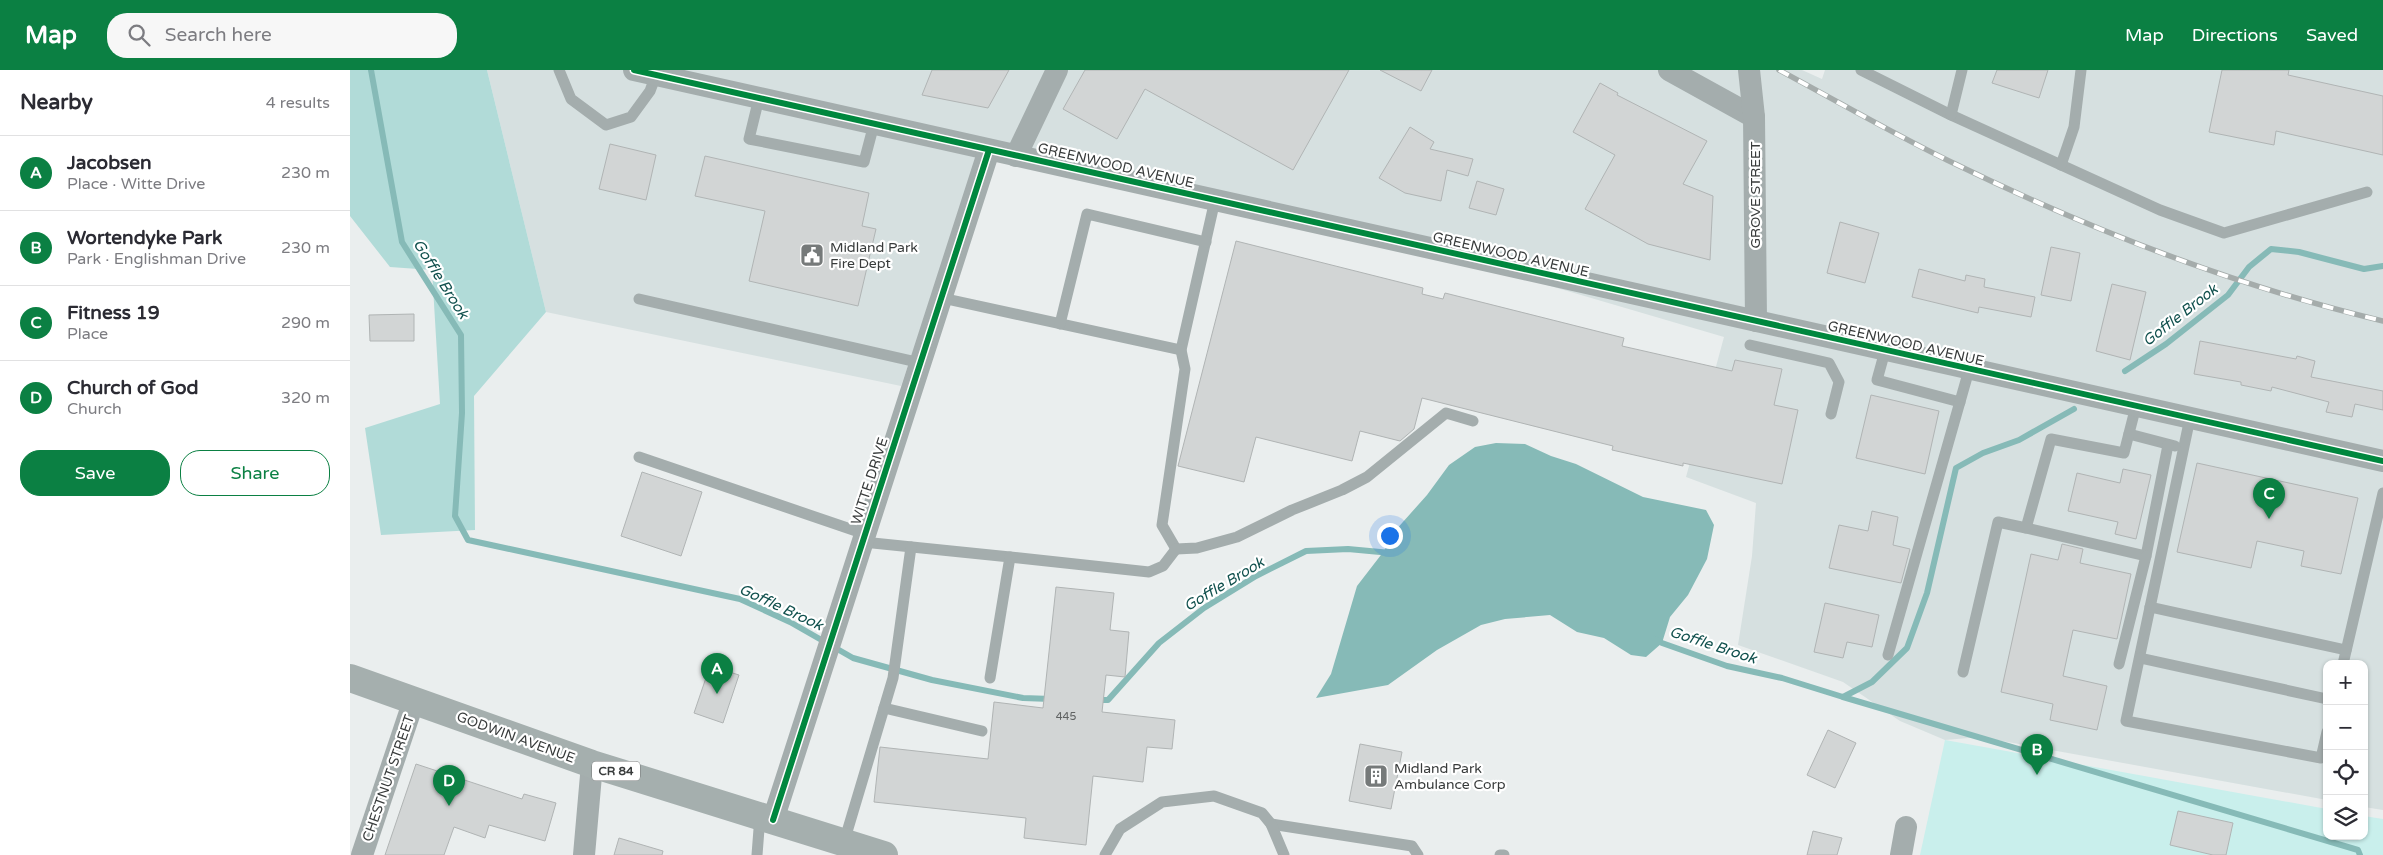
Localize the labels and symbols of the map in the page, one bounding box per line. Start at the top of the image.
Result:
street label: GREENWOOD AVENUE [1036,139,1196,192]
street label: GROVE STREET [1747,141,1764,249]
street label: GREENWOOD AVENUE [1431,228,1591,281]
water label: Goffle Brook [409,236,474,324]
place label: Midland Park Fire Dept [830,239,918,272]
public building icon: Midland Park Fire Dept [799,242,825,268]
water label: Goffle Brook [2139,279,2223,350]
street label: GREENWOOD AVENUE [1826,317,1986,370]
street label: WITTE DRIVE [847,435,892,527]
pin: C [2253,478,2285,519]
your location [1377,523,1403,549]
water label: Goffle Brook [1181,552,1269,615]
water label: Goffle Brook [736,580,827,635]
water label: Goffle Brook [1667,622,1761,668]
pin: A [701,653,733,694]
street label: GODWIN AVENUE [454,708,577,767]
house number: 445 [1056,710,1076,723]
street label: CHESTNUT STREET [359,712,418,844]
pin: B [2021,734,2053,775]
place label: Midland Park Ambulance Corp [1394,760,1506,793]
road number: CR 84 [592,761,640,780]
building icon: Midland Park Ambulance Corp [1363,763,1389,789]
pin: D [433,765,465,806]

